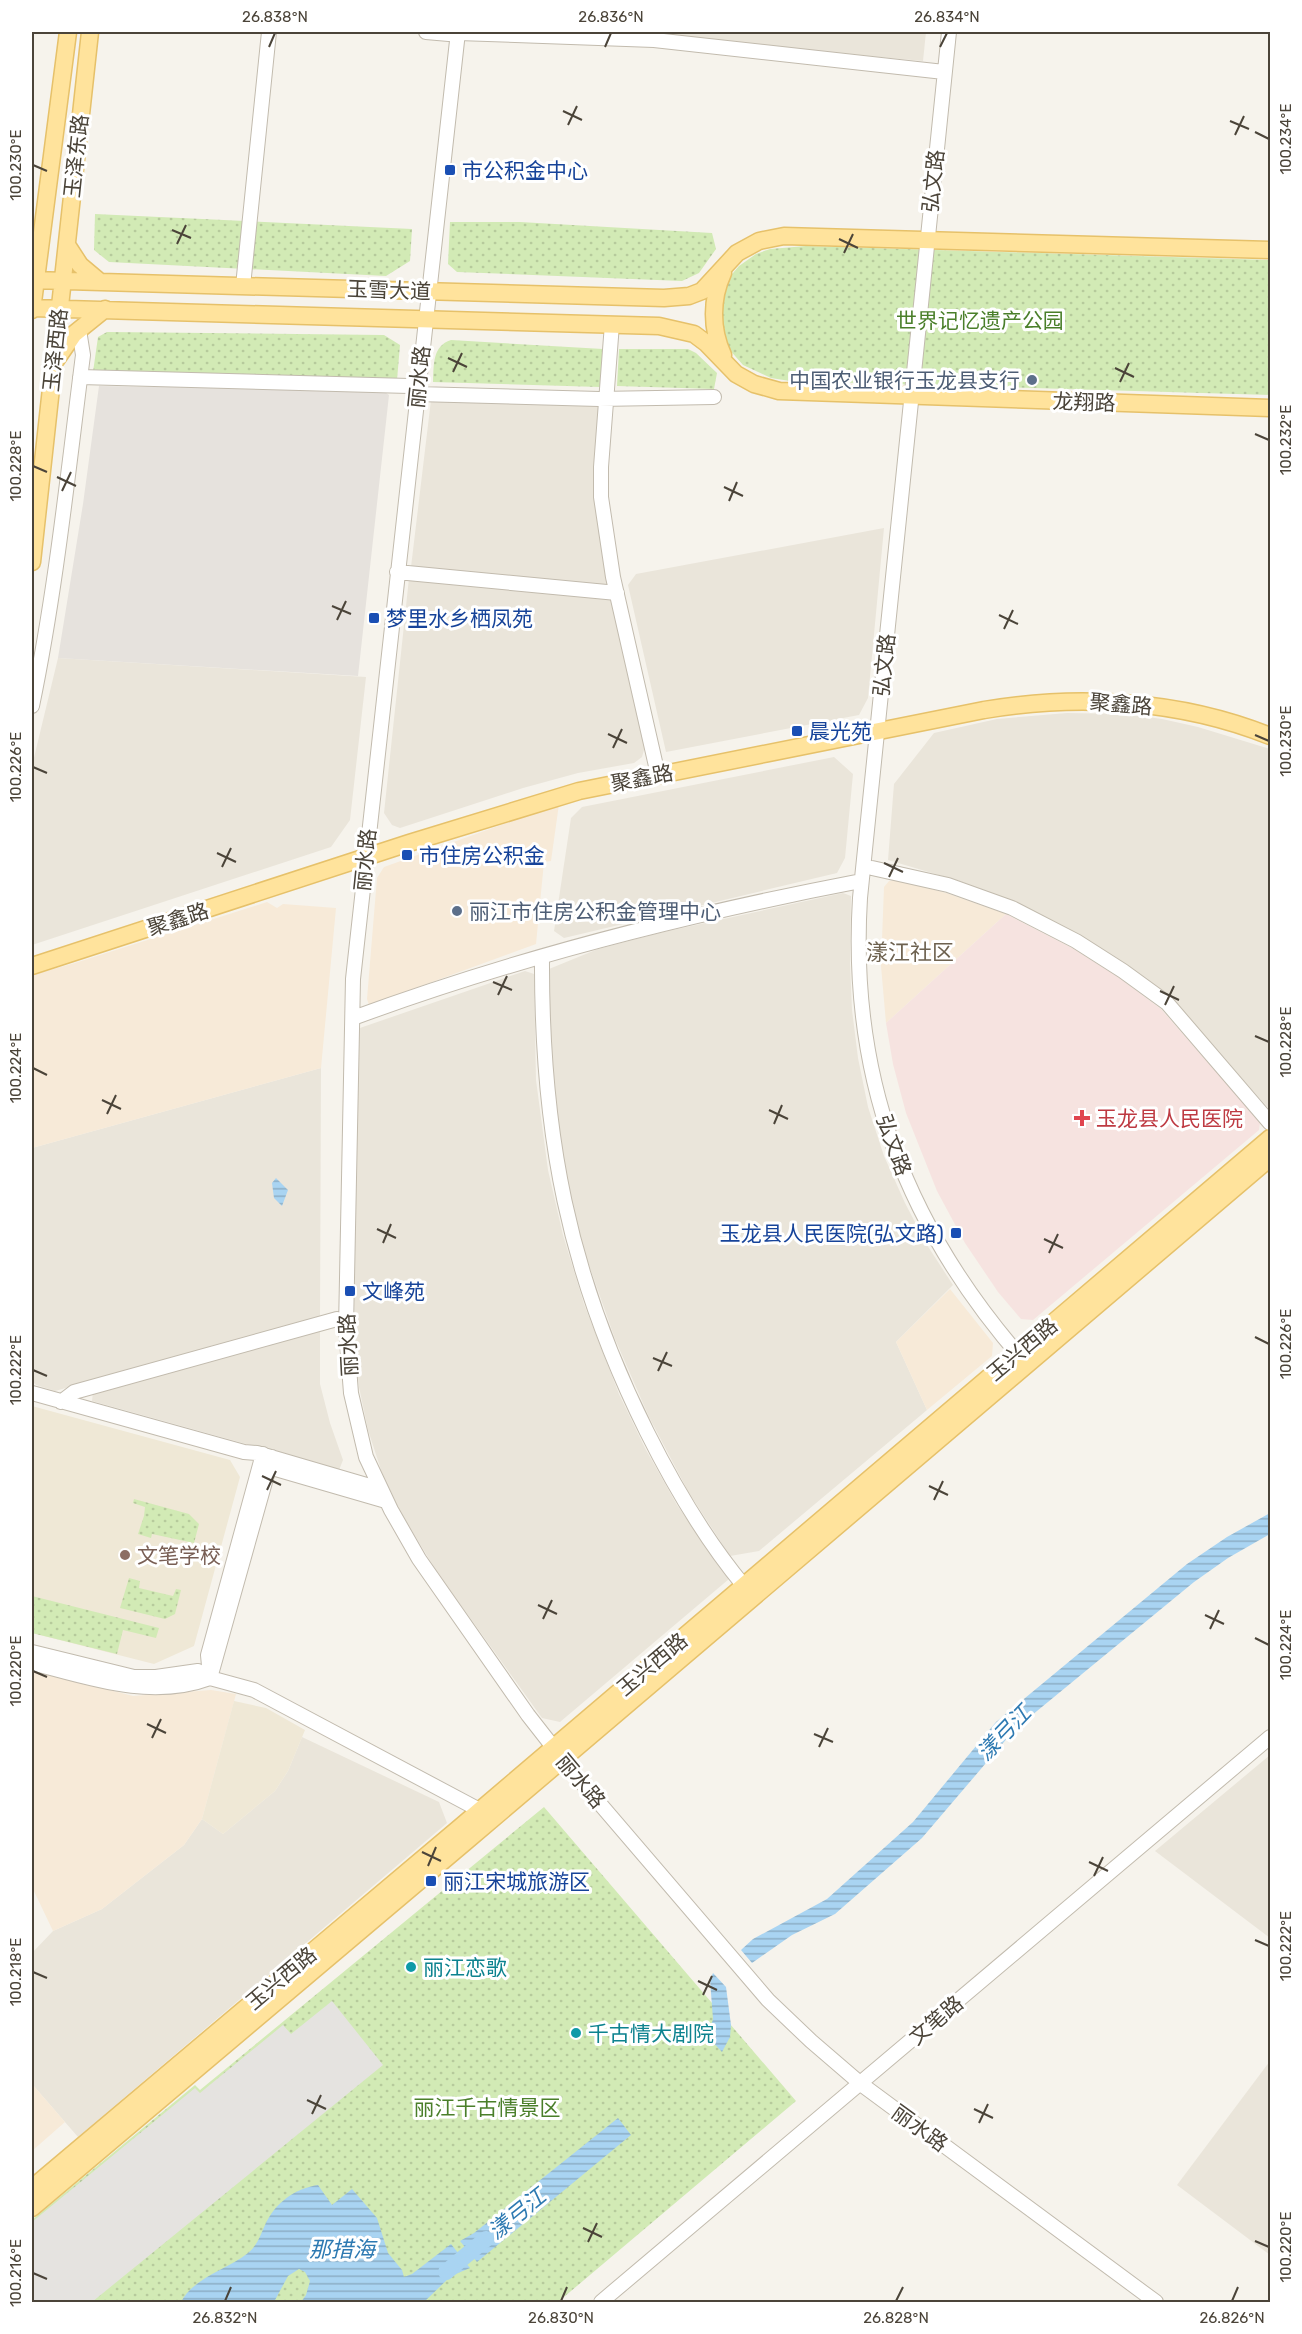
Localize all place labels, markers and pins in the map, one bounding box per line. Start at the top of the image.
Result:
place label: 市公积金中心 [462,158,588,183]
marker: 市公积金中心 [443,163,457,177]
place label: 中国农业银行玉龙县支行 [789,368,1020,393]
marker: 中国农业银行玉龙县支行 [1025,373,1039,387]
place label: 梦里水乡栖凤苑 [386,606,533,631]
marker: 梦里水乡栖凤苑 [367,611,381,625]
place label: 晨光苑 [809,719,872,744]
marker: 晨光苑 [790,724,804,738]
place label: 市住房公积金 [419,843,545,868]
marker: 市住房公积金 [400,848,414,862]
place label: 丽江市住房公积金管理中心 [469,899,721,924]
marker: 丽江市住房公积金管理中心 [450,904,464,918]
place label: 玉龙县人民医院 [1096,1106,1243,1131]
marker: 玉龙县人民医院 [1073,1109,1091,1127]
place label: 玉龙县人民医院(弘文路) [720,1221,944,1246]
marker: 玉龙县人民医院(弘文路) [949,1226,963,1240]
place label: 文峰苑 [362,1279,425,1304]
marker: 文峰苑 [343,1284,357,1298]
place label: 文笔学校 [137,1543,221,1568]
marker: 文笔学校 [118,1548,132,1562]
place label: 丽江宋城旅游区 [443,1869,590,1894]
marker: 丽江宋城旅游区 [424,1874,438,1888]
place label: 丽江恋歌 [423,1955,507,1980]
marker: 丽江恋歌 [404,1960,418,1974]
place label: 千古情大剧院 [588,2021,714,2046]
marker: 千古情大剧院 [569,2026,583,2040]

